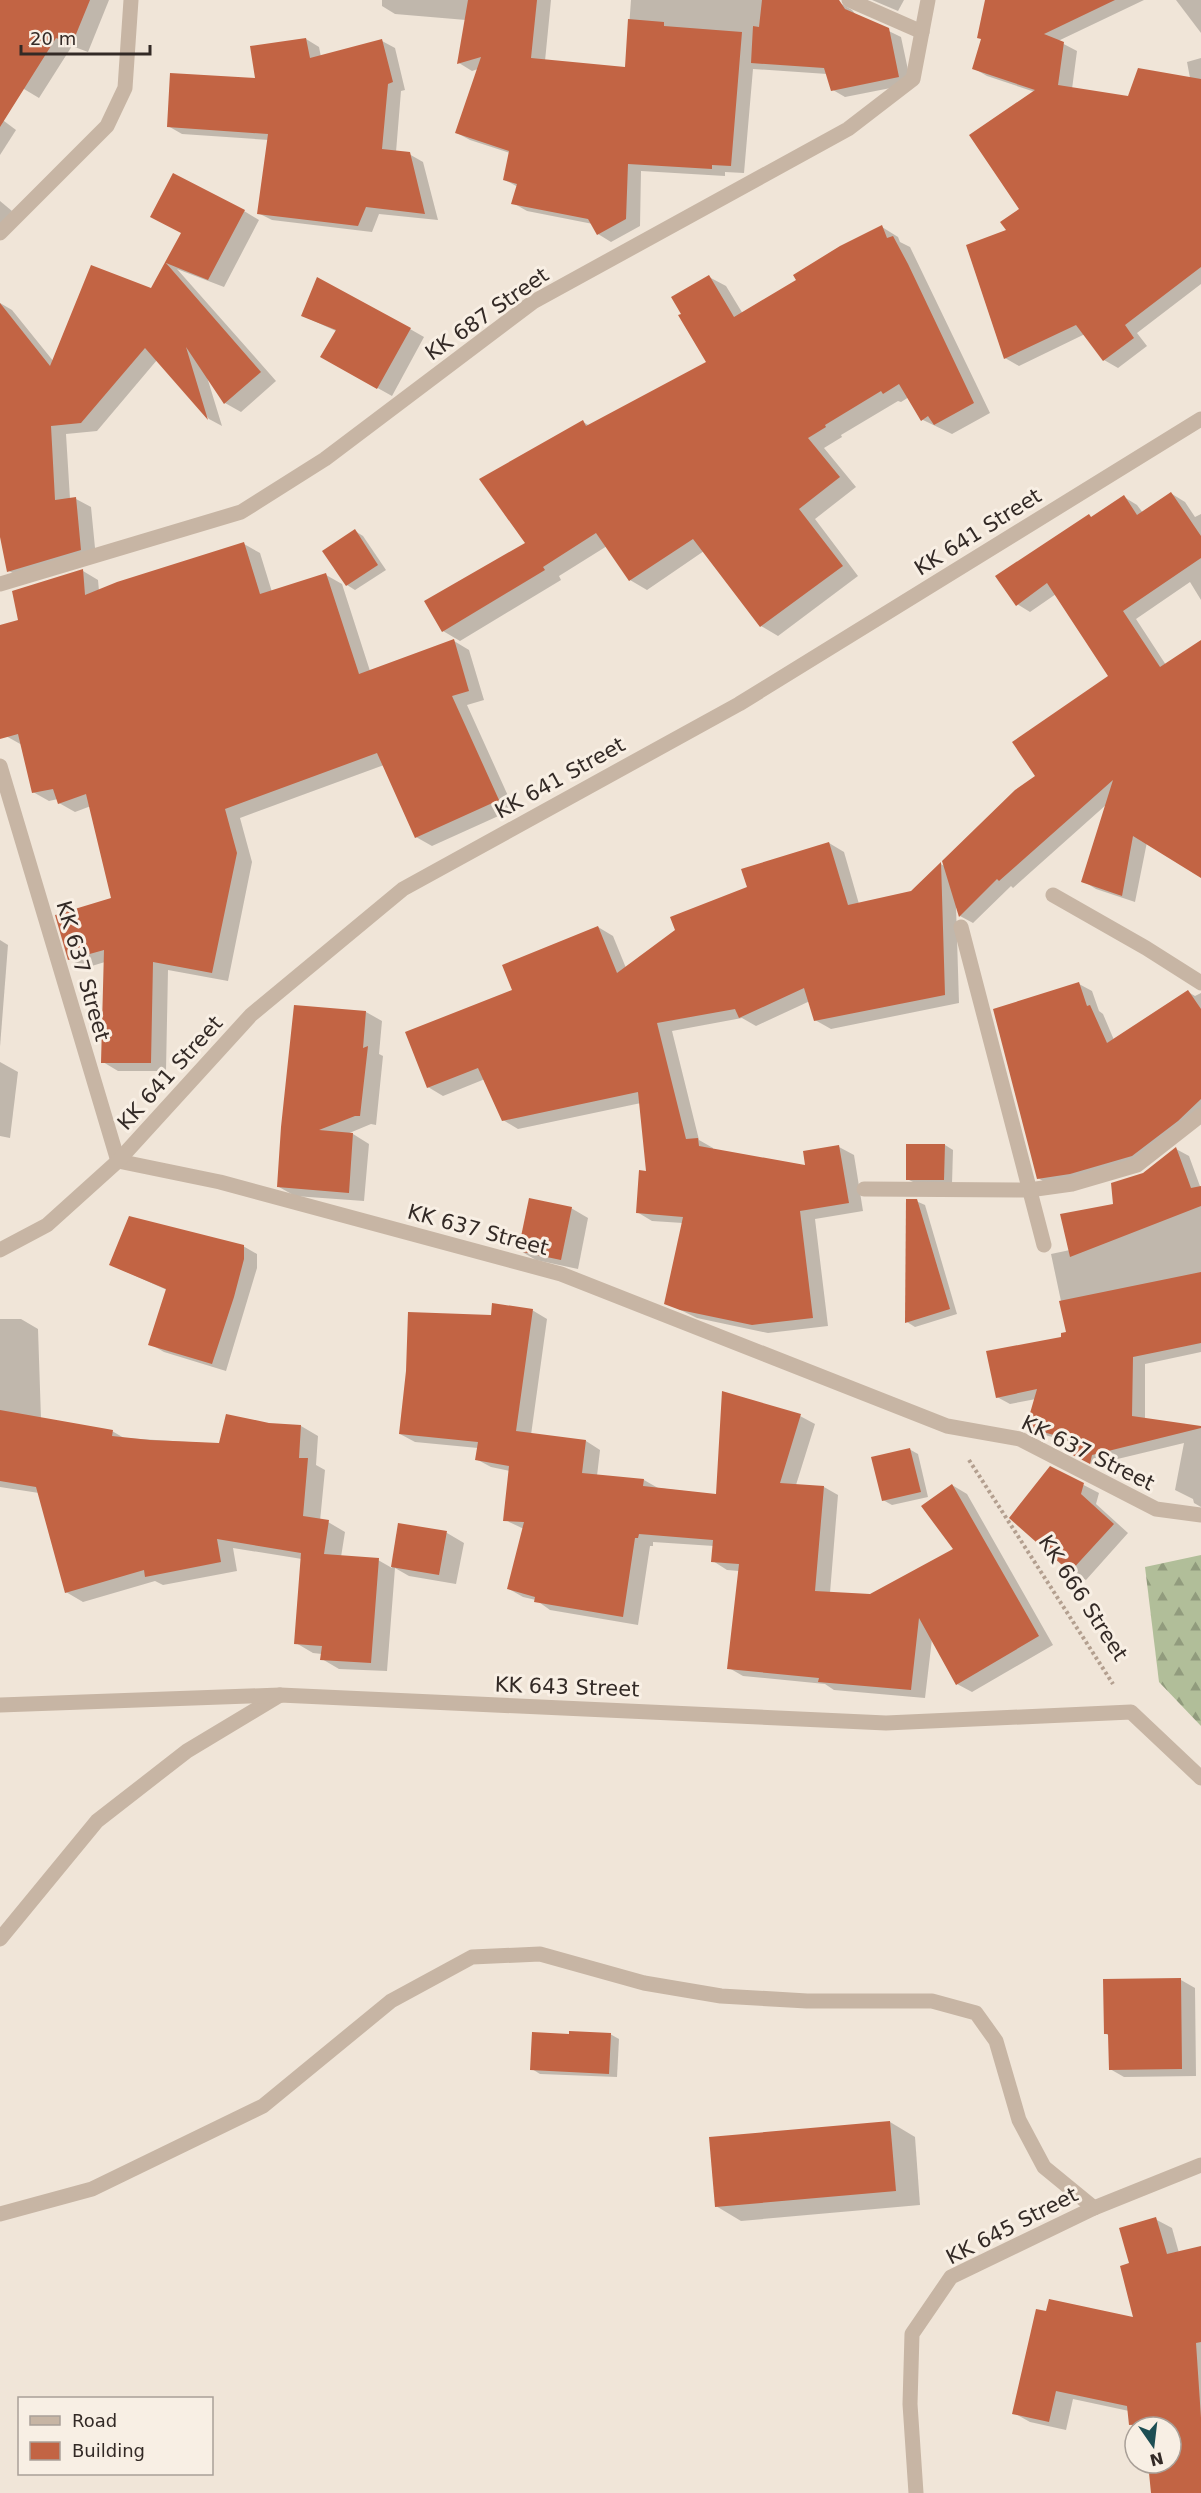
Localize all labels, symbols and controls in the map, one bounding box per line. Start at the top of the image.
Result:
scale bar [21,18,150,56]
text: 20 m [30,28,76,49]
street label: KK 687 Street [421,263,553,365]
street label: KK 641 Street [910,483,1046,581]
street label: KK 641 Street [491,732,629,824]
street label: KK 637 Street [52,898,114,1044]
street label: KK 641 Street [113,1011,227,1135]
street label: KK 637 Street [405,1200,551,1260]
street label: KK 637 Street [1018,1410,1158,1496]
street label: KK 666 Street [1034,1531,1132,1665]
street label: KK 643 Street [494,1672,640,1702]
street label: KK 645 Street [942,2182,1082,2270]
legend [18,2397,213,2475]
text: Road [72,2410,117,2431]
north arrow [1123,2415,1183,2475]
text: Building [72,2440,145,2461]
text: N [1148,2448,1165,2470]

